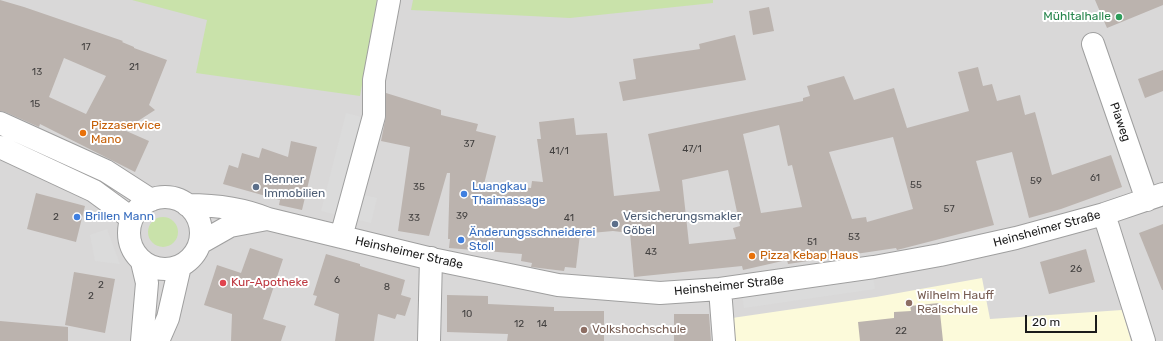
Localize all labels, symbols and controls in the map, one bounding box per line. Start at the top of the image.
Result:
place label: Mühltalhalle [1043,10,1111,24]
marker: Mühltalhalle [1114,12,1124,22]
house number: 17 [81,41,91,53]
house number: 21 [129,61,139,73]
house number: 13 [32,66,42,78]
house number: 15 [30,98,40,110]
street label: Piaweg [1107,100,1133,144]
place label: Pizzaservice Mano [91,119,161,147]
marker: Pizzaservice Mano [78,128,88,138]
house number: 37 [463,138,475,150]
house number: 47/1 [682,143,702,155]
house number: 41/1 [549,145,569,157]
house number: 61 [1090,172,1100,184]
place label: Renner Immobilien [264,173,325,201]
house number: 59 [1030,175,1042,187]
house number: 55 [910,179,922,191]
place label: Luangkau Thaimassage [472,180,546,208]
house number: 35 [413,181,425,193]
marker: Renner Immobilien [251,182,261,192]
marker: Luangkau Thaimassage [459,189,469,199]
house number: 57 [943,203,955,215]
street label: Heinsheimer Straße [992,208,1102,250]
place label: Brillen Mann [85,210,154,224]
house number: 39 [456,210,468,222]
place label: Versicherungsmakler Göbel [623,210,741,238]
house number: 2 [53,211,59,223]
marker: Brillen Mann [72,212,82,222]
house number: 33 [408,212,420,224]
house number: 41 [564,212,574,224]
marker: Versicherungsmakler Göbel [610,219,620,229]
place label: Änderungsschneiderei Stoll [469,226,595,254]
house number: 53 [848,231,860,243]
street label: Heinsheimer Straße [354,234,464,272]
marker: Änderungsschneiderei Stoll [456,235,466,245]
house number: 51 [807,236,817,248]
house number: 43 [645,246,657,258]
place label: Pizza Kebap Haus [760,249,858,263]
marker: Pizza Kebap Haus [747,251,757,261]
house number: 26 [1070,263,1082,275]
street label: Heinsheimer Straße [673,273,785,299]
house number: 6 [334,274,340,286]
place label: Kur-Apotheke [231,276,308,290]
marker: Kur-Apotheke [218,278,228,288]
house number: 2 [98,279,104,291]
house number: 8 [384,281,390,293]
place label: Wilhelm Hauff Realschule [917,289,994,317]
house number: 2 [88,290,94,302]
marker: Wilhelm Hauff Realschule [904,298,914,308]
scale bar [1027,307,1099,333]
house number: 10 [462,308,472,320]
text: 20 m [1032,315,1060,329]
house number: 12 [514,318,524,330]
house number: 14 [537,318,547,330]
place label: Volkshochschule [592,323,686,337]
marker: Volkshochschule [579,325,589,335]
house number: 22 [895,325,907,337]

